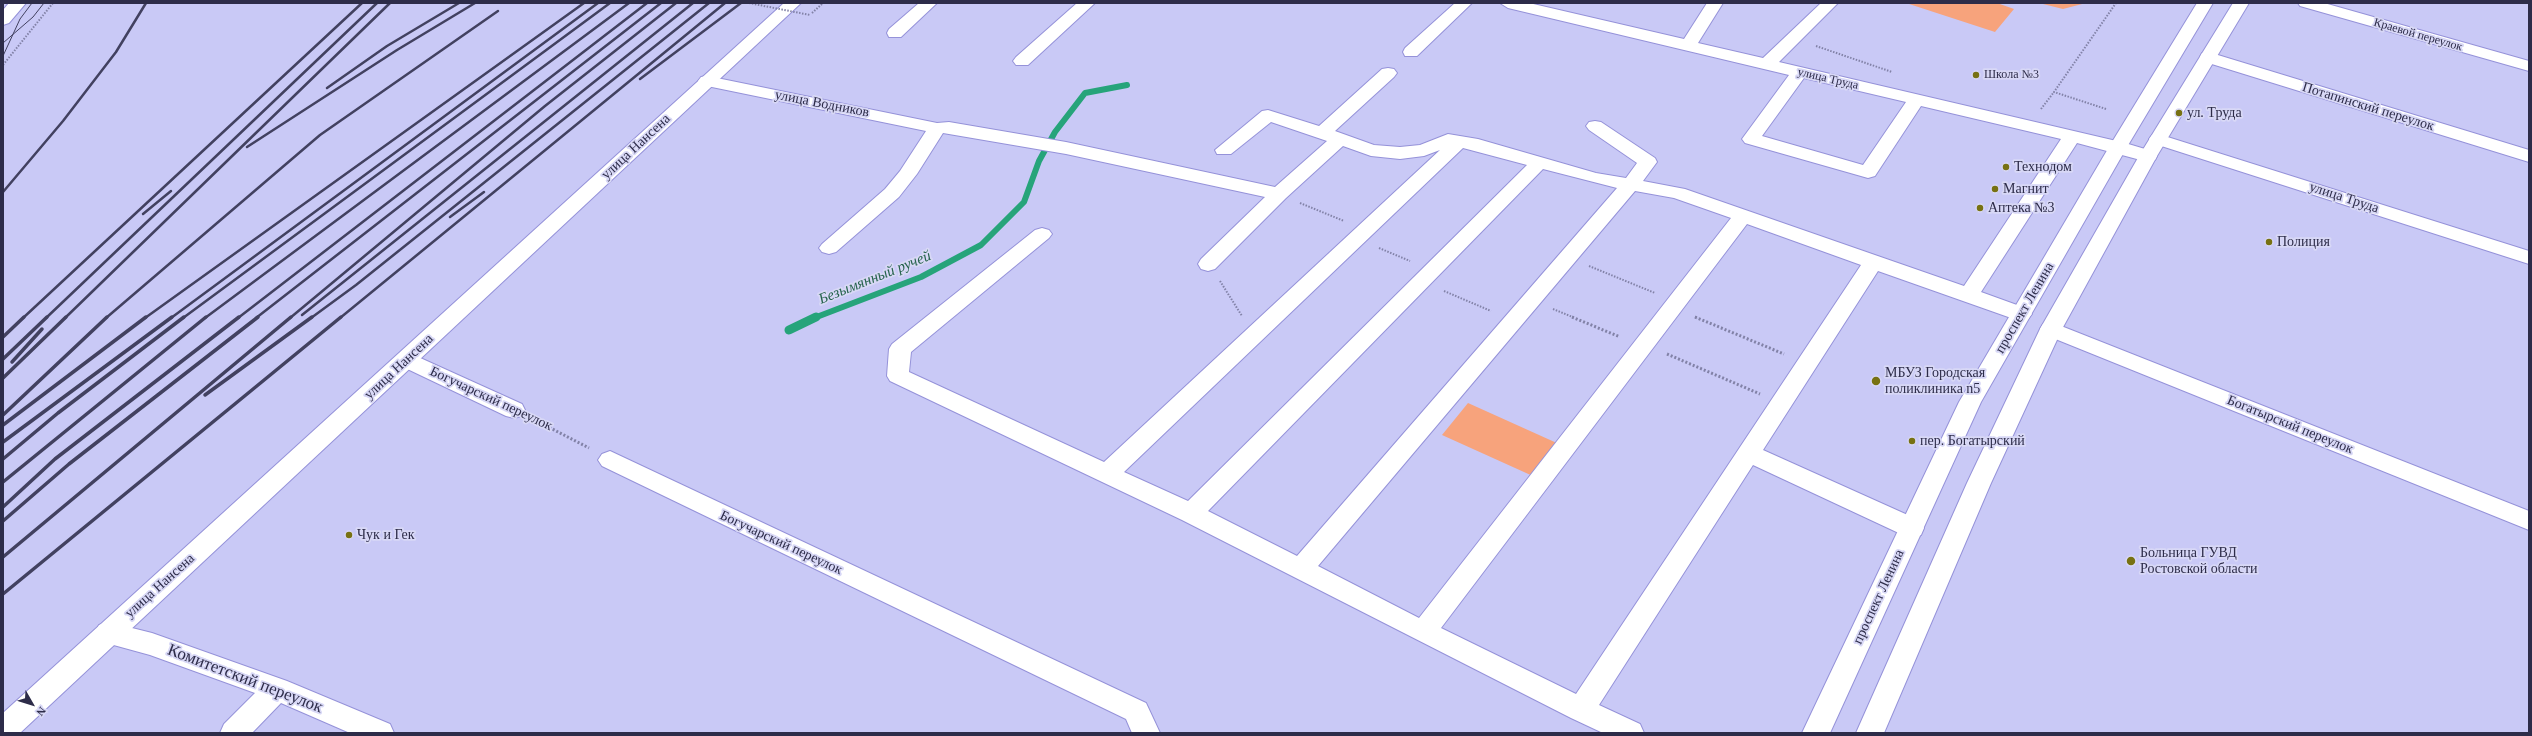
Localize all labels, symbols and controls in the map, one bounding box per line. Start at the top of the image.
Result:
street label: Краевой переулок [2372,15,2464,55]
street label: улица Труда [1796,65,1860,93]
place label: Школа №3 [1984,68,2039,82]
marker: Школа №3 [1971,70,1981,80]
street label: Потапинский переулок [2300,79,2436,135]
street label: улица Водников [773,87,871,121]
place label: ул. Труда [2187,105,2242,121]
marker: ул. Труда [2174,108,2184,118]
street label: улица Нансена [598,111,674,183]
place label: Технодом [2014,159,2072,175]
marker: Технодом [2001,162,2011,172]
street label: улица Труда [2307,179,2381,217]
place label: Магнит [2003,181,2049,197]
marker: Магнит [1990,184,2000,194]
place label: Аптека №3 [1988,200,2055,216]
marker: Аптека №3 [1975,203,1985,213]
place label: Полиция [2277,234,2330,250]
marker: Полиция [2264,237,2274,247]
water label: Безымянный ручей [816,247,934,309]
street label: проспект Ленина [1992,260,2058,356]
street label: улица Нансена [361,331,437,403]
street label: Богучарский переулок [427,363,555,435]
place label: МБУЗ Городская поликлиника n5 [1885,365,1985,398]
marker: МБУЗ Городская поликлиника n5 [1870,375,1882,387]
street label: Богатырский переулок [2225,392,2355,458]
place label: пер. Богатырский [1920,433,2025,449]
marker: пер. Богатырский [1907,436,1917,446]
street label: Богучарский переулок [717,507,845,579]
place label: Чук и Гек [357,527,414,543]
marker: Чук и Гек [344,530,354,540]
place label: Больница ГУВД Ростовской области [2140,545,2258,578]
street label: проспект Ленина [1850,547,1908,647]
street label: улица Нансена [122,550,198,622]
marker: Больница ГУВД Ростовской области [2125,555,2137,567]
street label: Комитетский переулок [164,640,326,718]
north arrow [12,684,52,724]
text: N [34,705,48,718]

